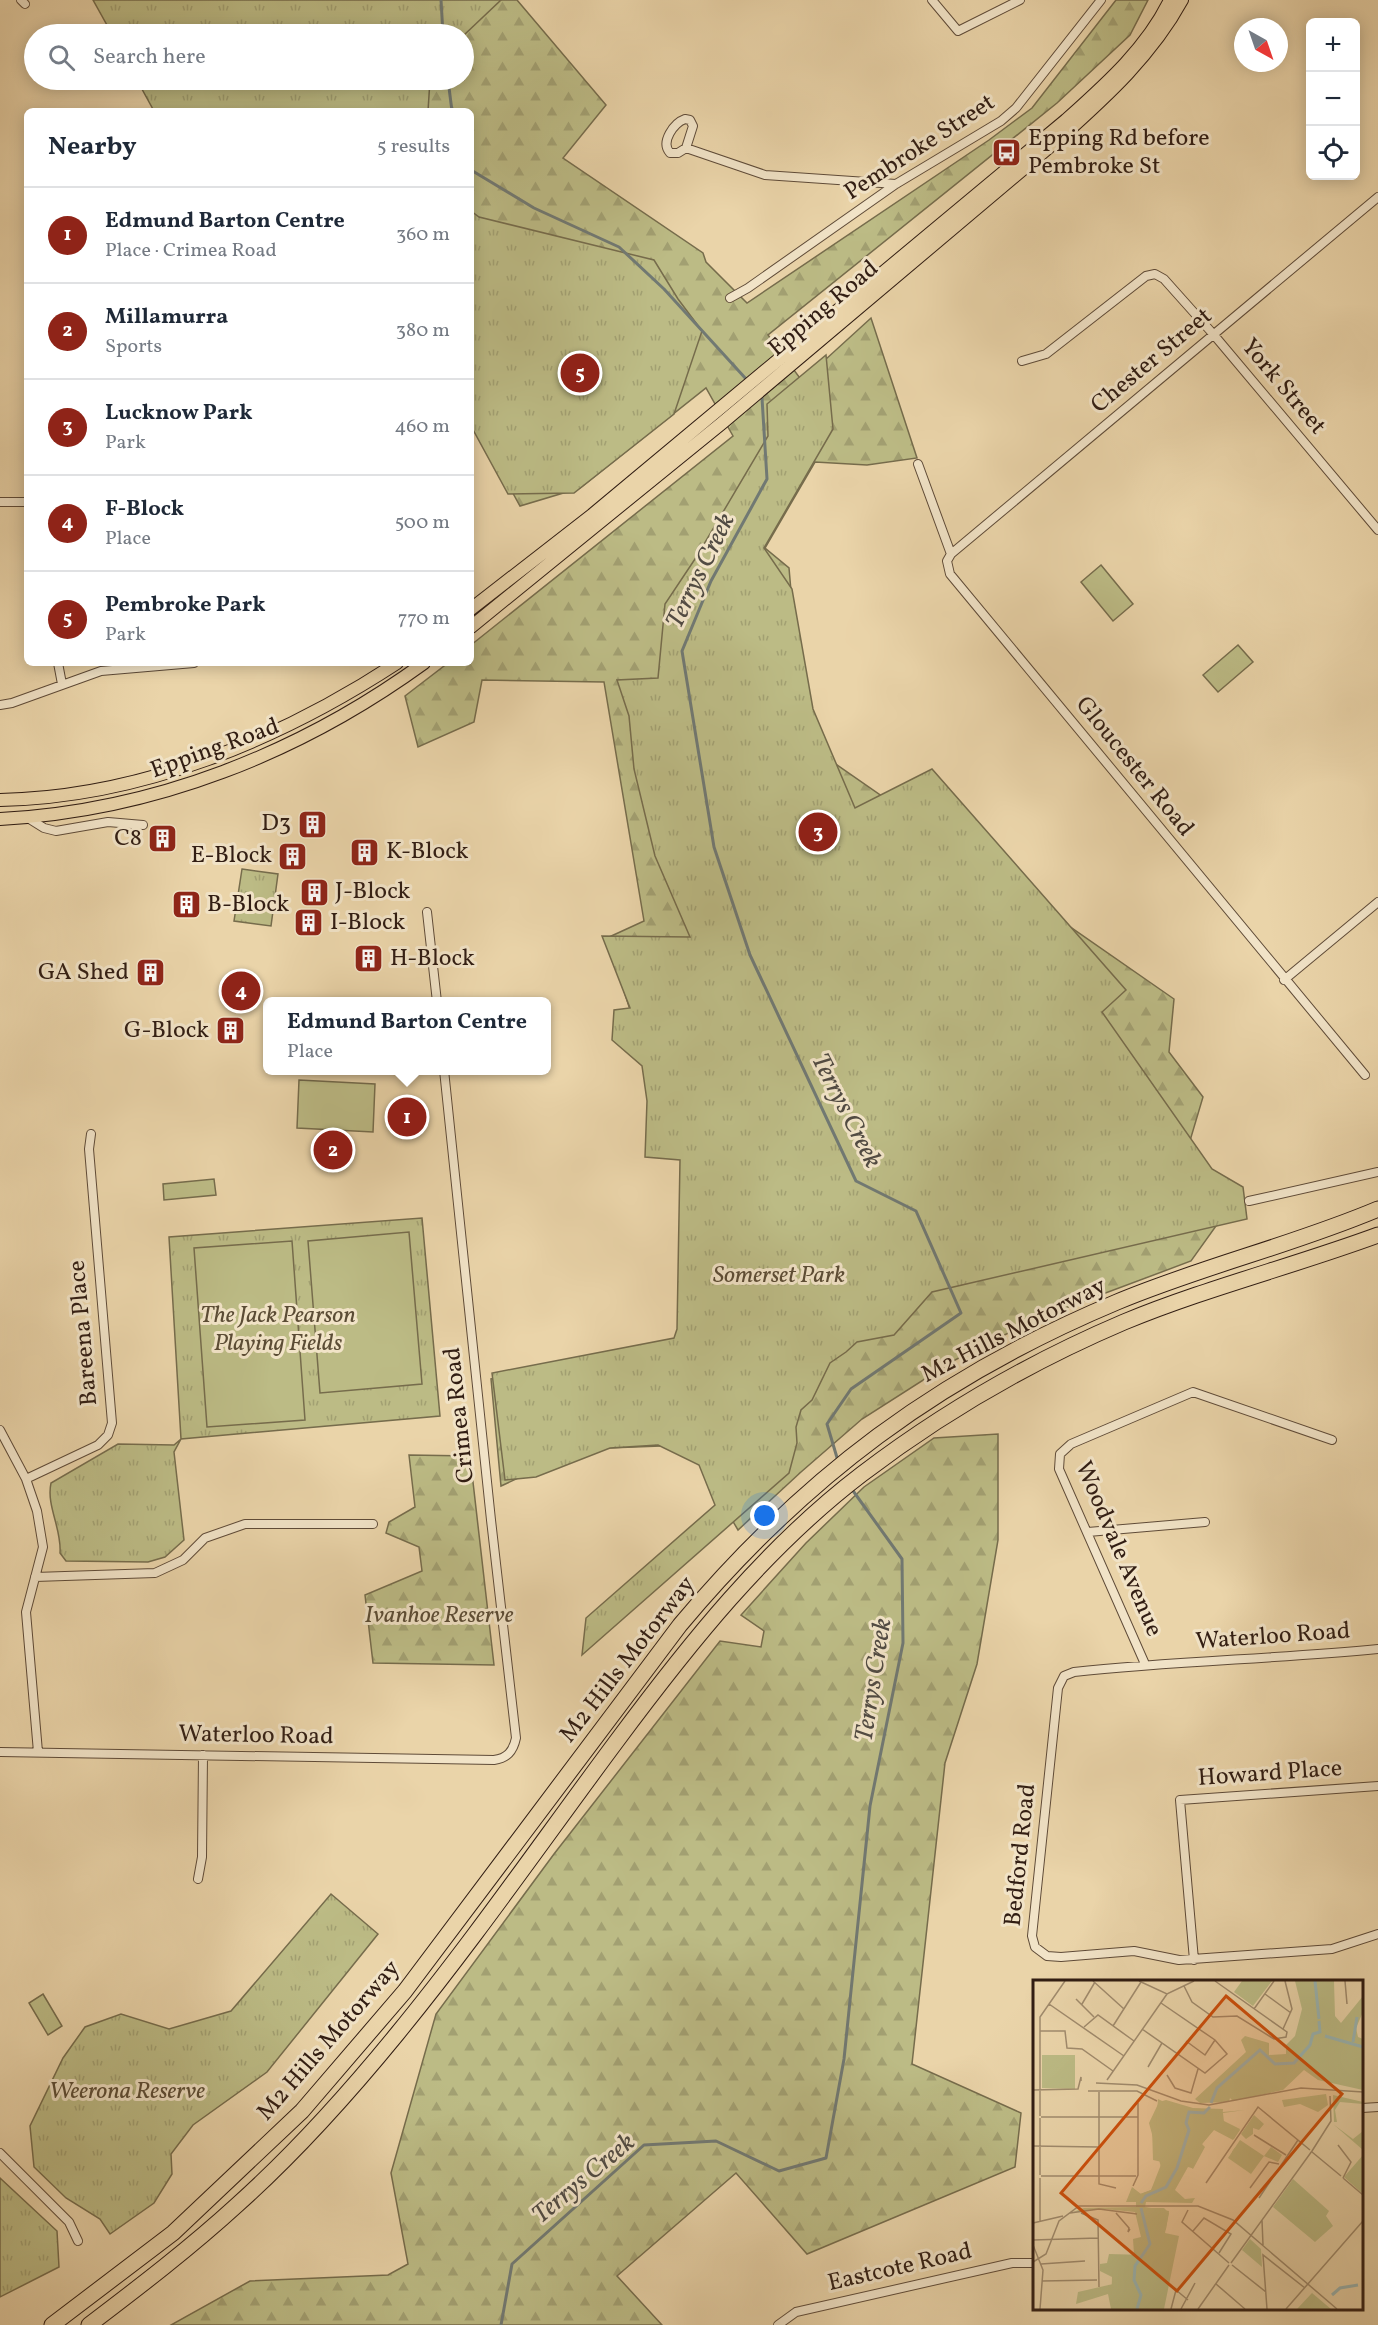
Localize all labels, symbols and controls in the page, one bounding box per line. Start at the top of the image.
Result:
north arrow [1234,18,1288,72]
map controls [1306,18,1360,180]
button: + [1306,18,1360,72]
search box [24,24,474,90]
icon: search [45,41,78,74]
text: Search here [93,42,206,73]
button: − [1306,72,1360,126]
street label: Pembroke Street [838,86,1002,210]
place label: Epping Rd before Pembroke St [1028,122,1210,184]
button: locate [1306,126,1360,180]
text: Nearby [48,129,137,165]
text: 5 results [377,133,450,161]
bus stop icon: Epping Rd before Pembroke St [991,137,1023,169]
text: Edmund Barton Centre [105,206,345,237]
text: 1 [63,221,72,249]
text: 360 m [396,221,450,249]
text: Place · Crimea Road [105,237,277,265]
street label: Epping Road [761,253,887,365]
street label: Chester Street [1084,300,1220,422]
text: Millamurra [105,302,228,333]
text: 2 [62,317,73,345]
text: 380 m [396,317,450,345]
street label: York Street [1233,331,1333,443]
text: Sports [105,333,162,361]
pin: 5 [560,350,600,395]
text: Lucknow Park [105,398,253,429]
text: 3 [62,413,73,441]
text: 460 m [394,413,450,441]
text: Park [105,429,146,457]
text: F-Block [105,494,184,525]
water label: Terrys Creek [658,507,744,635]
text: 4 [61,509,74,537]
text: 500 m [395,509,450,537]
text: Place [105,525,151,553]
text: Pembroke Park [105,590,266,621]
text: 5 [63,605,72,633]
text: 770 m [398,605,450,633]
text: Park [105,621,146,649]
street label: Gloucester Road [1067,689,1201,845]
street label: Epping Road [146,710,284,788]
place label: D3 [261,807,291,841]
building icon: D3 [296,808,328,840]
pin: 3 [798,810,838,854]
place label: C8 [114,822,142,856]
building icon: C8 [147,823,179,855]
place label: K-Block [386,835,469,869]
building icon: K-Block [349,836,381,868]
place label: E-Block [191,839,272,873]
building icon: E-Block [277,840,309,872]
place label: J-Block [335,875,410,909]
building icon: J-Block [298,876,330,908]
place label: B-Block [207,888,289,922]
building icon: B-Block [170,889,202,921]
place label: I-Block [330,906,405,940]
building icon: I-Block [293,907,325,939]
place label: H-Block [390,942,475,976]
building icon: H-Block [353,943,385,975]
place label: GA Shed [38,956,129,990]
building icon: GA Shed [134,957,166,989]
pin: 4 [222,968,260,1014]
popup [263,997,551,1075]
text: Edmund Barton Centre [287,1007,527,1038]
place label: G-Block [124,1014,209,1048]
building icon: G-Block [214,1015,246,1047]
text: Place [287,1038,333,1066]
water label: Terrys Creek [802,1047,890,1175]
pin: 1 [388,1094,426,1140]
pin: 2 [314,1128,352,1172]
street label: Bareena Place [61,1259,107,1407]
park label: Somerset Park [713,1259,845,1293]
street label: M2 Hills Motorway [916,1270,1112,1392]
park label: The Jack Pearson Playing Fields [200,1299,356,1361]
street label: Crimea Road [436,1345,484,1485]
street label: Woodvale Avenue [1066,1456,1170,1642]
your location [750,1501,779,1530]
street label: M2 Hills Motorway [552,1569,704,1751]
park label: Ivanhoe Reserve [365,1599,514,1633]
street label: Waterloo Road [1194,1615,1352,1659]
water label: Terrys Creek [846,1616,902,1744]
street label: Waterloo Road [178,1718,334,1754]
street label: Howard Place [1197,1752,1343,1796]
street label: Bedford Road [997,1782,1045,1928]
street label: M2 Hills Motorway [250,1953,408,2129]
inset map [1033,1980,1363,2310]
park label: Weerona Reserve [49,2075,205,2109]
water label: Terrys Creek [525,2125,643,2233]
street label: Eastcote Road [825,2235,975,2301]

